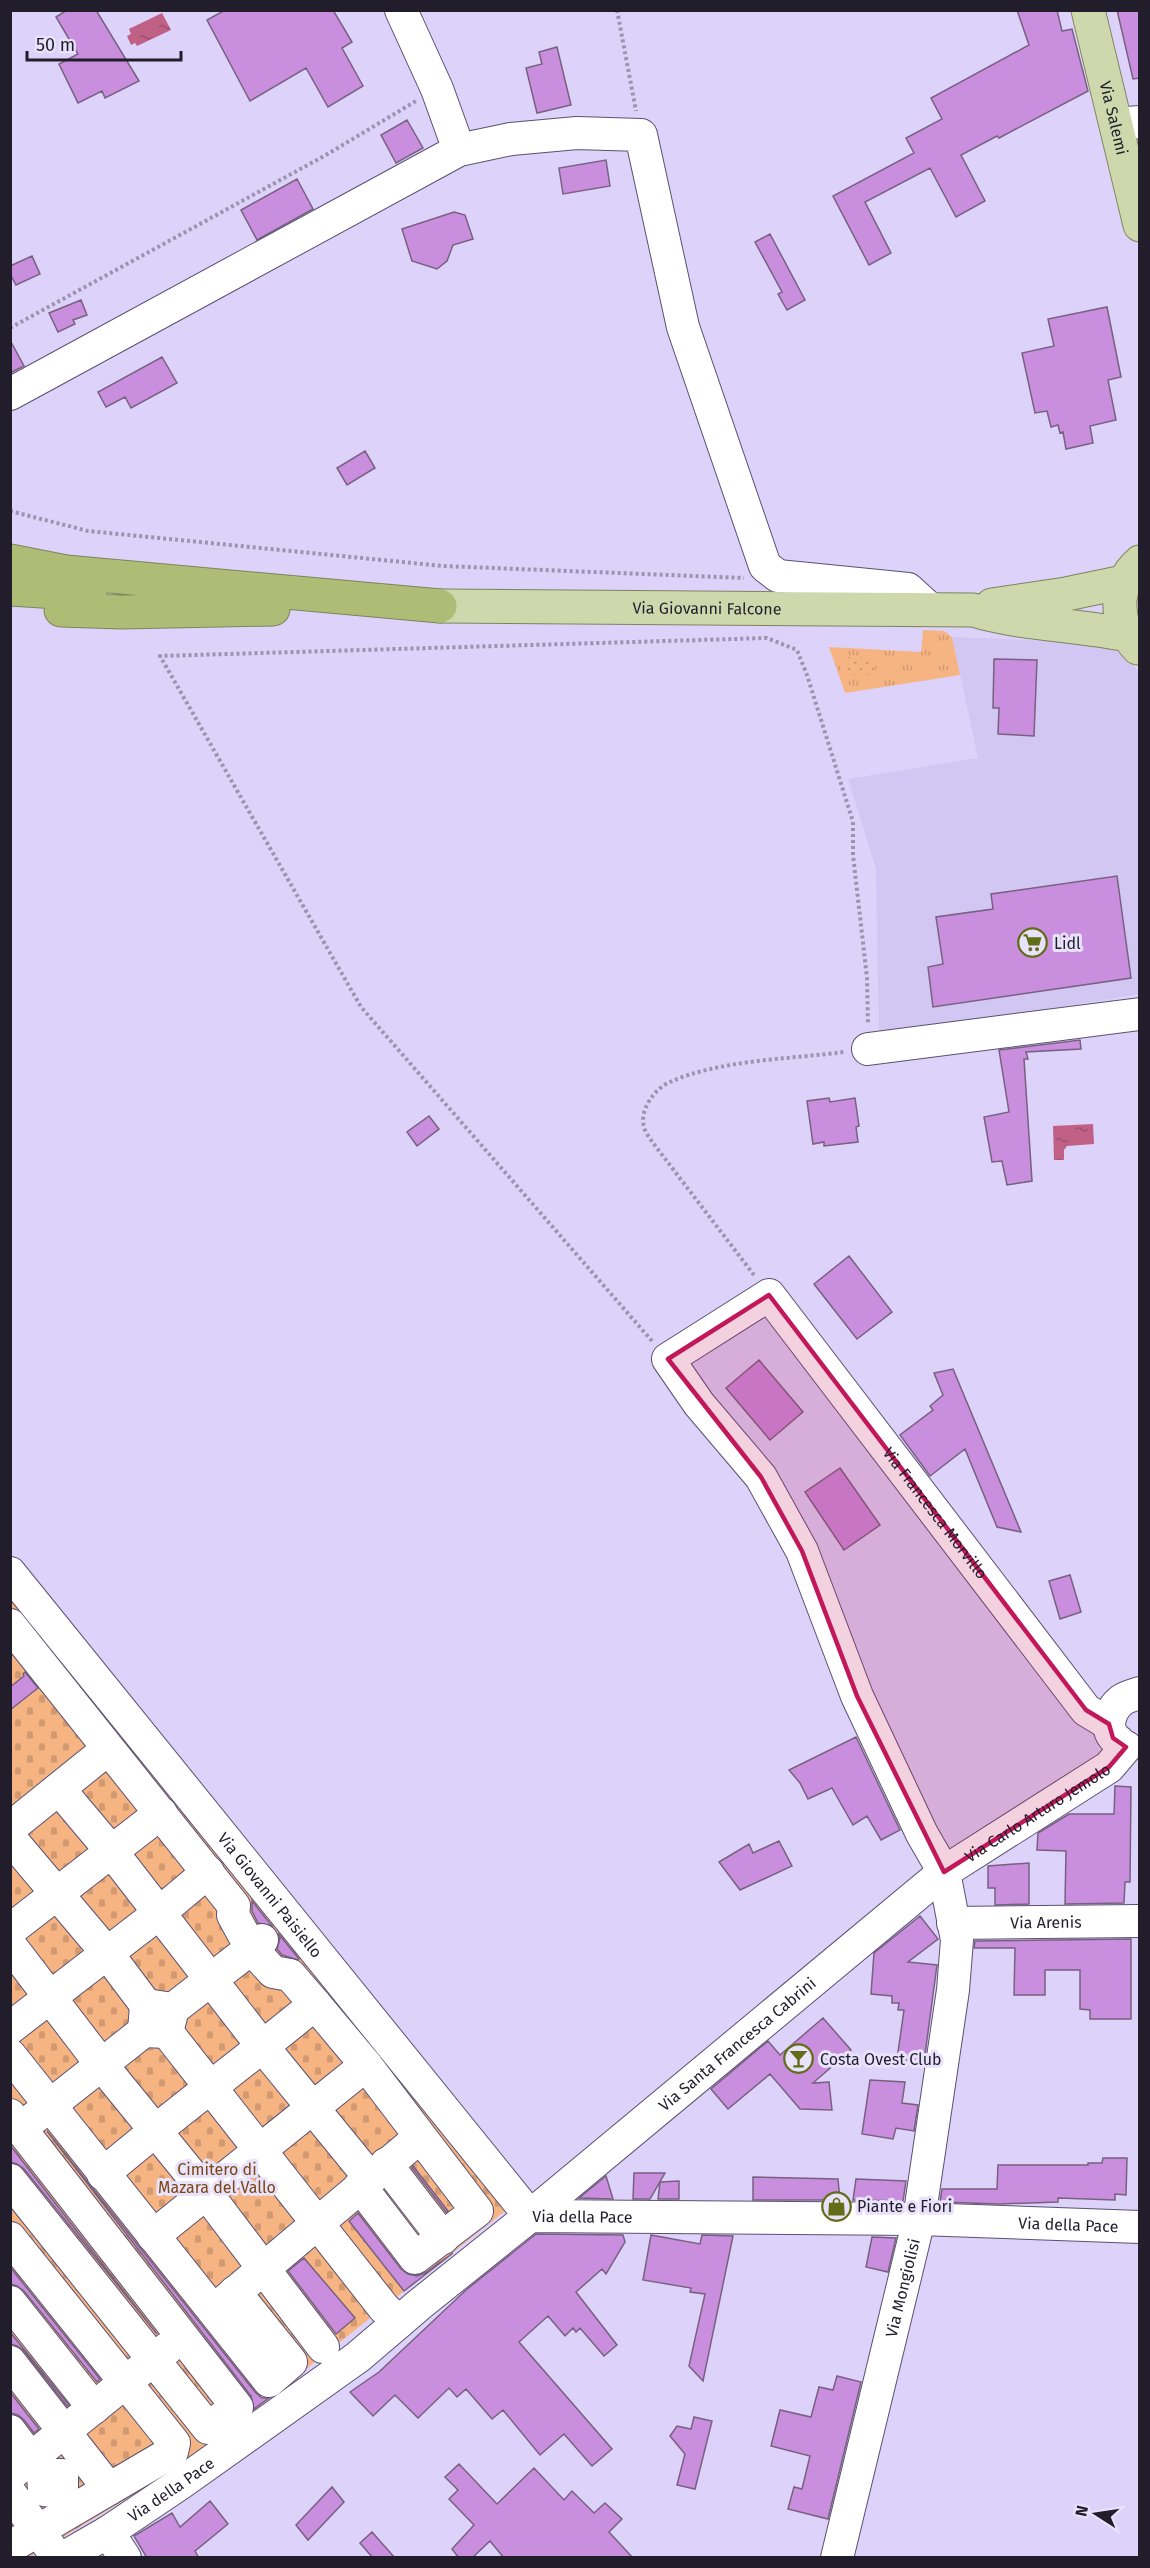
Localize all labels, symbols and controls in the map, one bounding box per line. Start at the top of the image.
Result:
scale bar [27,24,182,62]
text: 50 m [36,34,75,56]
street label: Via Salemi [1096,79,1132,157]
street label: Via Giovanni Falcone [632,598,782,619]
supermarket icon: Lidl [1017,927,1049,959]
place label: Lidl [1054,934,1081,953]
street label: Via Francesca Morvillo [879,1444,991,1583]
street label: Via Carlo Arturo Jemolo [961,1760,1114,1866]
street label: Via Giovanni Paisiello [214,1829,326,1962]
street label: Via Arenis [1010,1913,1082,1932]
street label: Via Santa Francesca Cabrini [655,1974,820,2115]
bar icon: Costa Ovest Club [783,2043,815,2075]
place label: Costa Ovest Club [820,2050,941,2069]
park label: Cimitero di Mazara del Vallo [158,2160,276,2197]
shop icon: Piante e Fiori [820,2190,852,2222]
place label: Piante e Fiori [857,2197,952,2216]
street label: Via della Pace [532,2207,633,2227]
street label: Via della Pace [1018,2214,1119,2236]
street label: Via Mongiolisi [882,2237,924,2339]
street label: Via della Pace [125,2454,218,2526]
north arrow [1066,2484,1126,2544]
text: N [1071,2504,1092,2518]

